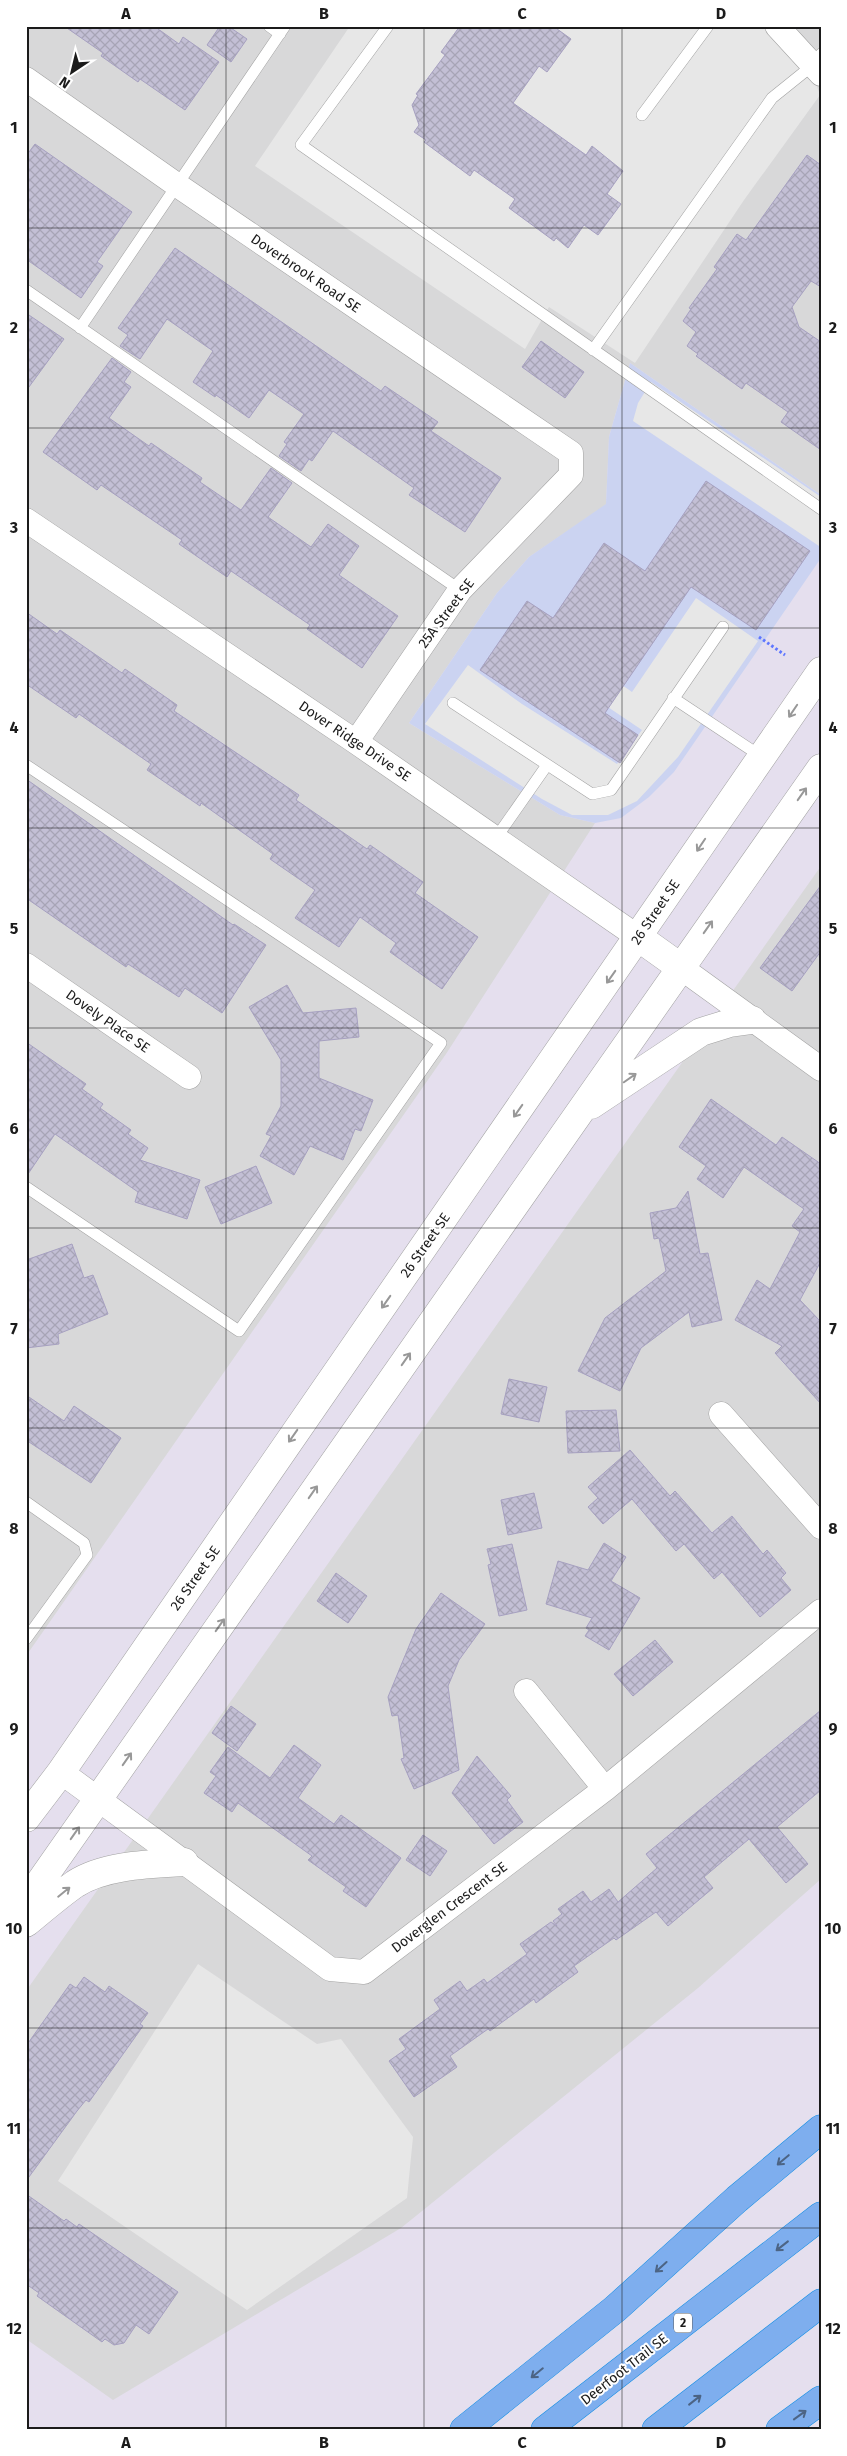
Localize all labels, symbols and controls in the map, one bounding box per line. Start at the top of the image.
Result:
text: A [120,4,131,23]
text: B [319,4,329,23]
text: C [517,4,527,23]
text: D [716,4,726,23]
north arrow [48,48,98,98]
text: N [56,73,74,92]
text: 1 [10,118,18,137]
text: 1 [829,118,837,137]
street label: Doverbrook Road SE [248,230,364,316]
text: 2 [10,318,18,337]
text: 2 [829,318,837,337]
text: 3 [9,518,18,537]
text: 3 [828,518,837,537]
street label: 25A Street SE [415,575,478,651]
street label: Dover Ridge Drive SE [295,698,414,785]
one-way arrow [788,704,798,718]
text: 4 [9,718,19,737]
text: 4 [828,718,838,737]
one-way arrow [797,788,807,802]
one-way arrow [696,838,707,852]
street label: 26 Street SE [627,876,683,948]
text: 5 [10,919,19,938]
text: 5 [829,919,838,938]
one-way arrow [703,920,713,934]
one-way arrow [606,970,616,984]
street label: Dovely Place SE [62,986,153,1057]
one-way arrow [623,1073,637,1083]
one-way arrow [513,1104,523,1118]
text: 6 [9,1119,19,1138]
text: 6 [828,1119,838,1138]
street label: 26 Street SE [397,1210,454,1281]
one-way arrow [381,1295,391,1309]
text: 7 [10,1319,18,1338]
text: 7 [829,1319,837,1338]
one-way arrow [401,1352,411,1366]
one-way arrow [288,1429,298,1443]
one-way arrow [308,1485,318,1499]
text: 8 [9,1519,19,1538]
text: 8 [828,1519,838,1538]
street label: 26 Street SE [167,1543,224,1614]
one-way arrow [215,1619,225,1633]
text: 9 [10,1719,19,1738]
text: 9 [829,1719,838,1738]
one-way arrow [122,1752,132,1766]
one-way arrow [69,1827,80,1841]
street label: Doverglen Crescent SE [388,1858,511,1956]
one-way arrow [58,1887,71,1898]
text: 10 [6,1919,22,1938]
text: 10 [825,1919,841,1938]
text: 11 [7,2119,21,2138]
text: 11 [826,2119,840,2138]
one-way arrow [777,2155,790,2166]
one-way arrow [776,2240,789,2251]
one-way arrow [655,2261,668,2273]
road number: 2 [674,2314,692,2332]
text: 12 [6,2319,22,2338]
text: 12 [825,2319,841,2338]
street label: Deerfoot Trail SE [577,2330,671,2409]
one-way arrow [531,2367,544,2378]
one-way arrow [688,2394,701,2405]
one-way arrow [793,2410,807,2420]
text: A [120,2433,131,2452]
text: B [319,2433,329,2452]
text: C [517,2433,527,2452]
text: D [716,2433,726,2452]

